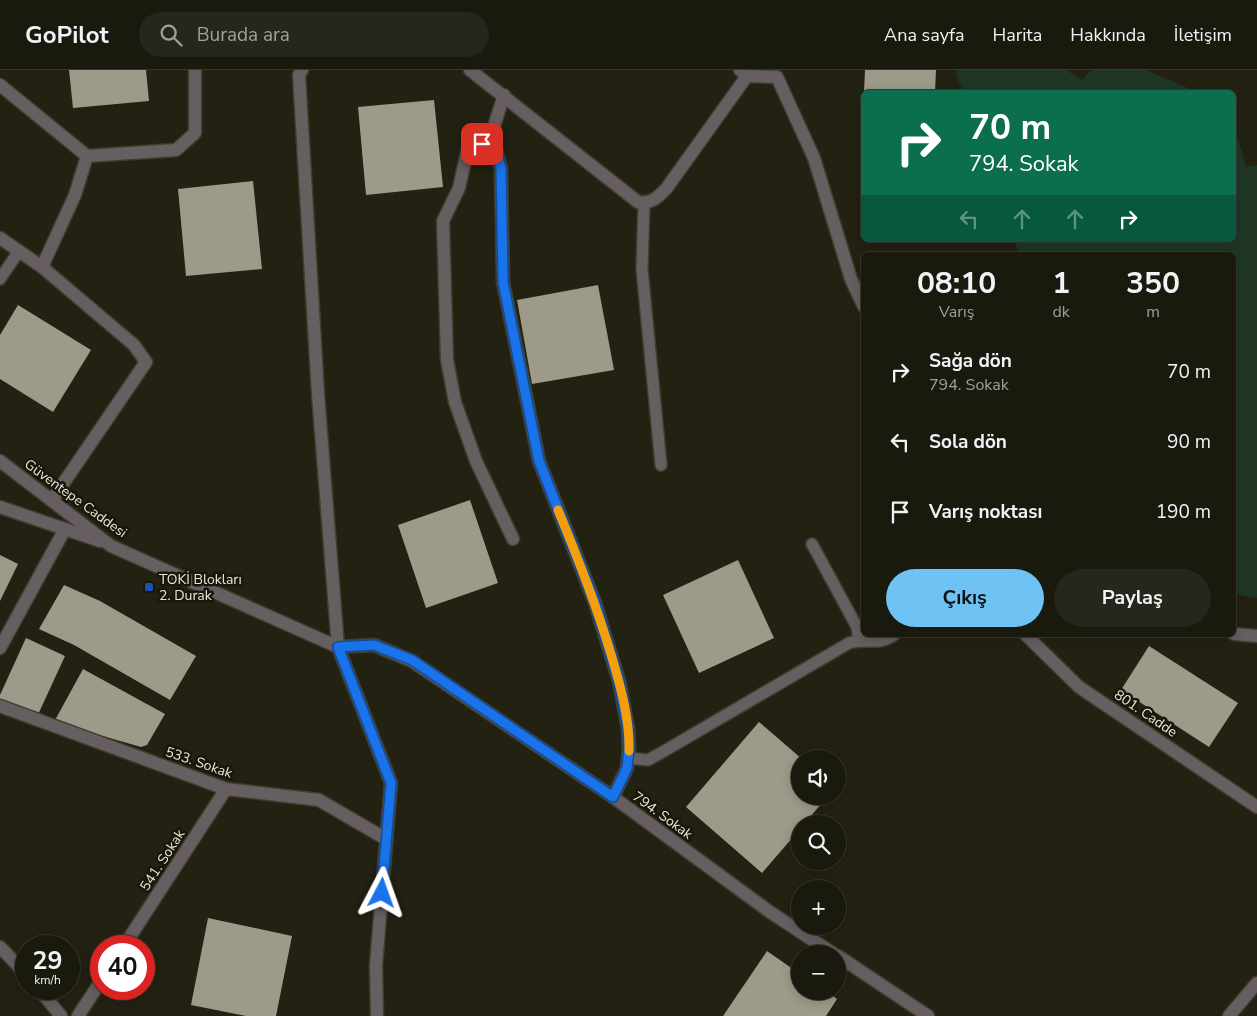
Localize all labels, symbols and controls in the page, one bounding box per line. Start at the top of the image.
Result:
search box [139,12,489,57]
text: GoPilot [25,19,109,51]
icon: search [157,21,185,49]
text: Burada ara [197,22,290,48]
text: Ana sayfa [884,23,964,47]
text: Harita [992,23,1042,47]
text: Hakkında [1070,23,1146,47]
text: İletişim [1174,23,1232,47]
text: 70 m [969,104,1051,151]
icon: right [886,110,951,175]
pin [461,123,503,165]
icon: arrive [468,130,496,158]
text: 794. Sokak [969,149,1079,179]
icon: left [955,205,983,233]
icon: ahead [1008,205,1036,233]
icon: ahead [1061,205,1089,233]
icon: right [1114,205,1142,233]
text: 08:10 [917,263,996,304]
text: 1 [1052,263,1070,304]
text: 350 [1126,263,1180,304]
text: Varış [939,301,974,323]
text: dk [1053,301,1070,323]
text: m [1146,301,1160,323]
text: Sağa dön [929,348,1012,374]
icon: right [886,358,914,386]
text: 70 m [1167,359,1211,385]
text: 794. Sokak [929,374,1009,396]
icon: left [886,428,914,456]
text: Sola dön [929,429,1007,455]
text: 90 m [1167,429,1211,455]
street label: Güventepe Caddesi [21,455,131,542]
icon: arrive [886,498,914,526]
text: Varış noktası [929,499,1042,525]
text: 190 m [1156,499,1211,525]
button: Çıkış [886,569,1044,627]
button: Paylaş [1054,569,1211,627]
place label: TOKİ Blokları 2. Durak [159,570,242,605]
marker: TOKİ Blokları 2. Durak [143,581,155,593]
street label: 801. Cadde [1110,685,1181,742]
street label: 533. Sokak [163,742,236,783]
map controls [791,750,846,1000]
button: sound [791,750,846,805]
street label: 794. Sokak [629,787,697,844]
button: search [791,815,846,870]
street label: 541. Sokak [135,825,190,895]
position arrow [355,866,407,918]
button: + [791,880,846,935]
speed limit sign: 40 [90,935,155,1000]
text: 29 [32,944,63,978]
button: − [791,945,846,1000]
text: km/h [34,972,61,988]

